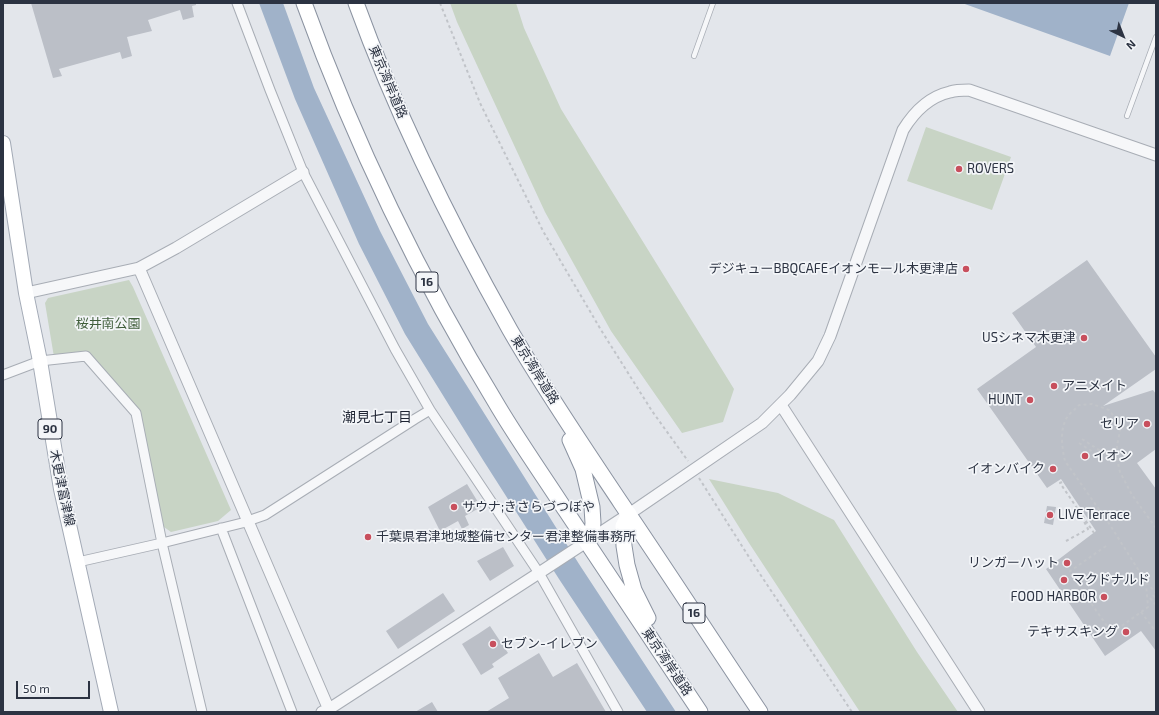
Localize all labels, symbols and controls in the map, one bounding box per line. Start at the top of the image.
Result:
north arrow [1103,16,1143,56]
text: N [1124,38,1139,53]
street label: 東京湾岸道路 [366,43,410,121]
place label: ROVERS [967,161,1014,177]
marker: ROVERS [954,164,964,174]
place label: デジキューBBQCAFEイオンモール木更津店 [708,261,958,277]
marker: デジキューBBQCAFEイオンモール木更津店 [961,264,971,274]
road number: 16 [416,272,438,292]
park label: 桜井南公園 [76,316,140,332]
place label: USシネマ木更津 [982,330,1076,346]
street label: 東京湾岸道路 [508,333,562,407]
marker: USシネマ木更津 [1079,333,1089,343]
place label: アニメイト [1062,378,1127,394]
marker: アニメイト [1049,381,1059,391]
place label: HUNT [988,392,1022,408]
marker: HUNT [1025,395,1035,405]
district label: 潮見七丁目 [342,409,412,425]
place label: セリア [1100,416,1139,432]
road number: 90 [38,419,62,439]
marker: セリア [1142,419,1152,429]
street label: 木更津富津線 [46,448,78,528]
place label: イオン [1093,448,1132,464]
marker: イオン [1080,451,1090,461]
place label: イオンバイク [967,461,1045,477]
marker: イオンバイク [1048,464,1058,474]
place label: サウナ;きさらづつぼや [462,499,595,515]
marker: サウナ;きさらづつぼや [449,502,459,512]
place label: LIVE Terrace [1058,507,1130,523]
marker: LIVE Terrace [1045,510,1055,520]
place label: 千葉県君津地域整備センター君津整備事務所 [376,529,636,545]
marker: 千葉県君津地域整備センター君津整備事務所 [363,532,373,542]
place label: リンガーハット [968,555,1059,571]
marker: リンガーハット [1062,558,1072,568]
place label: マクドナルド [1072,572,1150,588]
marker: マクドナルド [1059,575,1069,585]
place label: FOOD HARBOR [1011,589,1096,605]
marker: FOOD HARBOR [1099,592,1109,602]
road number: 16 [683,603,705,623]
place label: テキサスキング [1027,624,1118,640]
street label: 東京湾岸道路 [639,625,695,699]
marker: テキサスキング [1121,627,1131,637]
place label: セブン-イレブン [501,636,598,652]
marker: セブン-イレブン [488,639,498,649]
scale bar [18,673,92,699]
text: 50 m [23,681,50,695]

